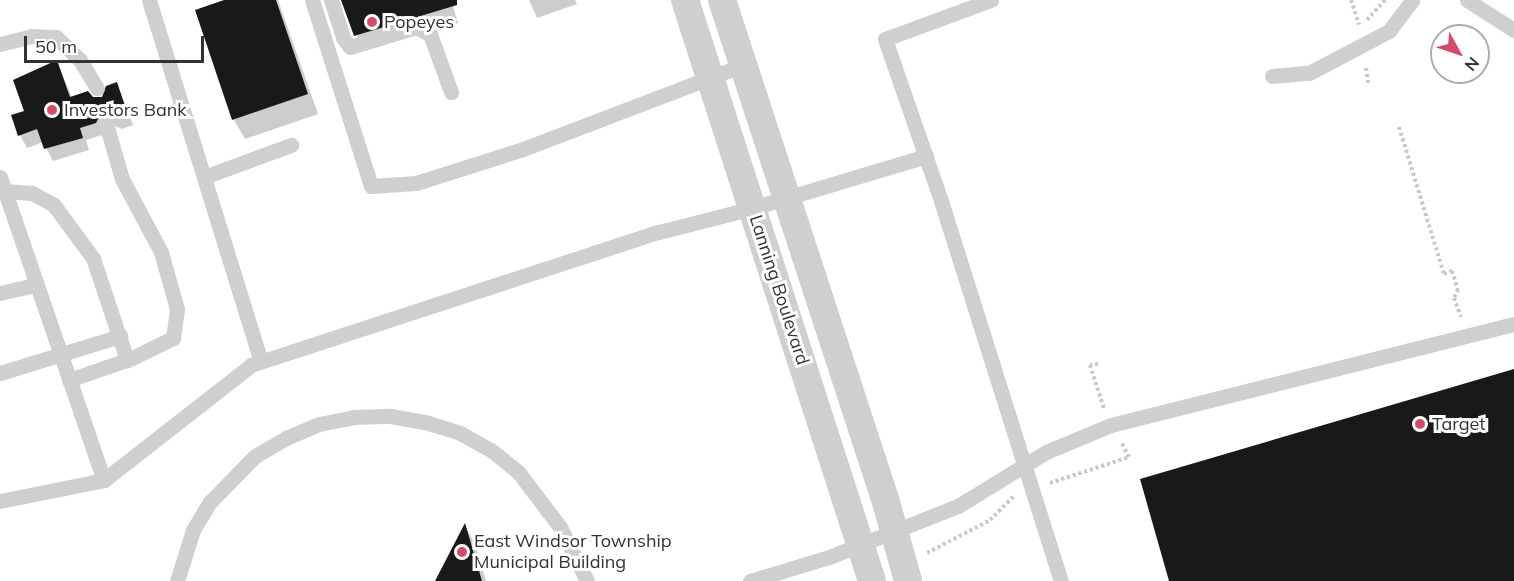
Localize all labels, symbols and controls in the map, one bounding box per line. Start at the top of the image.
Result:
place label: Popeyes [384,11,454,33]
marker: Popeyes [365,15,379,29]
scale bar [27,24,207,62]
north arrow [1430,24,1490,84]
text: 50 m [35,35,77,58]
text: N [1461,53,1484,75]
place label: Investors Bank [64,99,187,121]
marker: Investors Bank [45,103,59,117]
street label: Lanning Boulevard [745,212,813,368]
place label: Target [1432,413,1486,435]
marker: Target [1413,417,1427,431]
place label: East Windsor Township Municipal Building [474,531,672,574]
marker: East Windsor Township Municipal Building [455,545,469,559]

